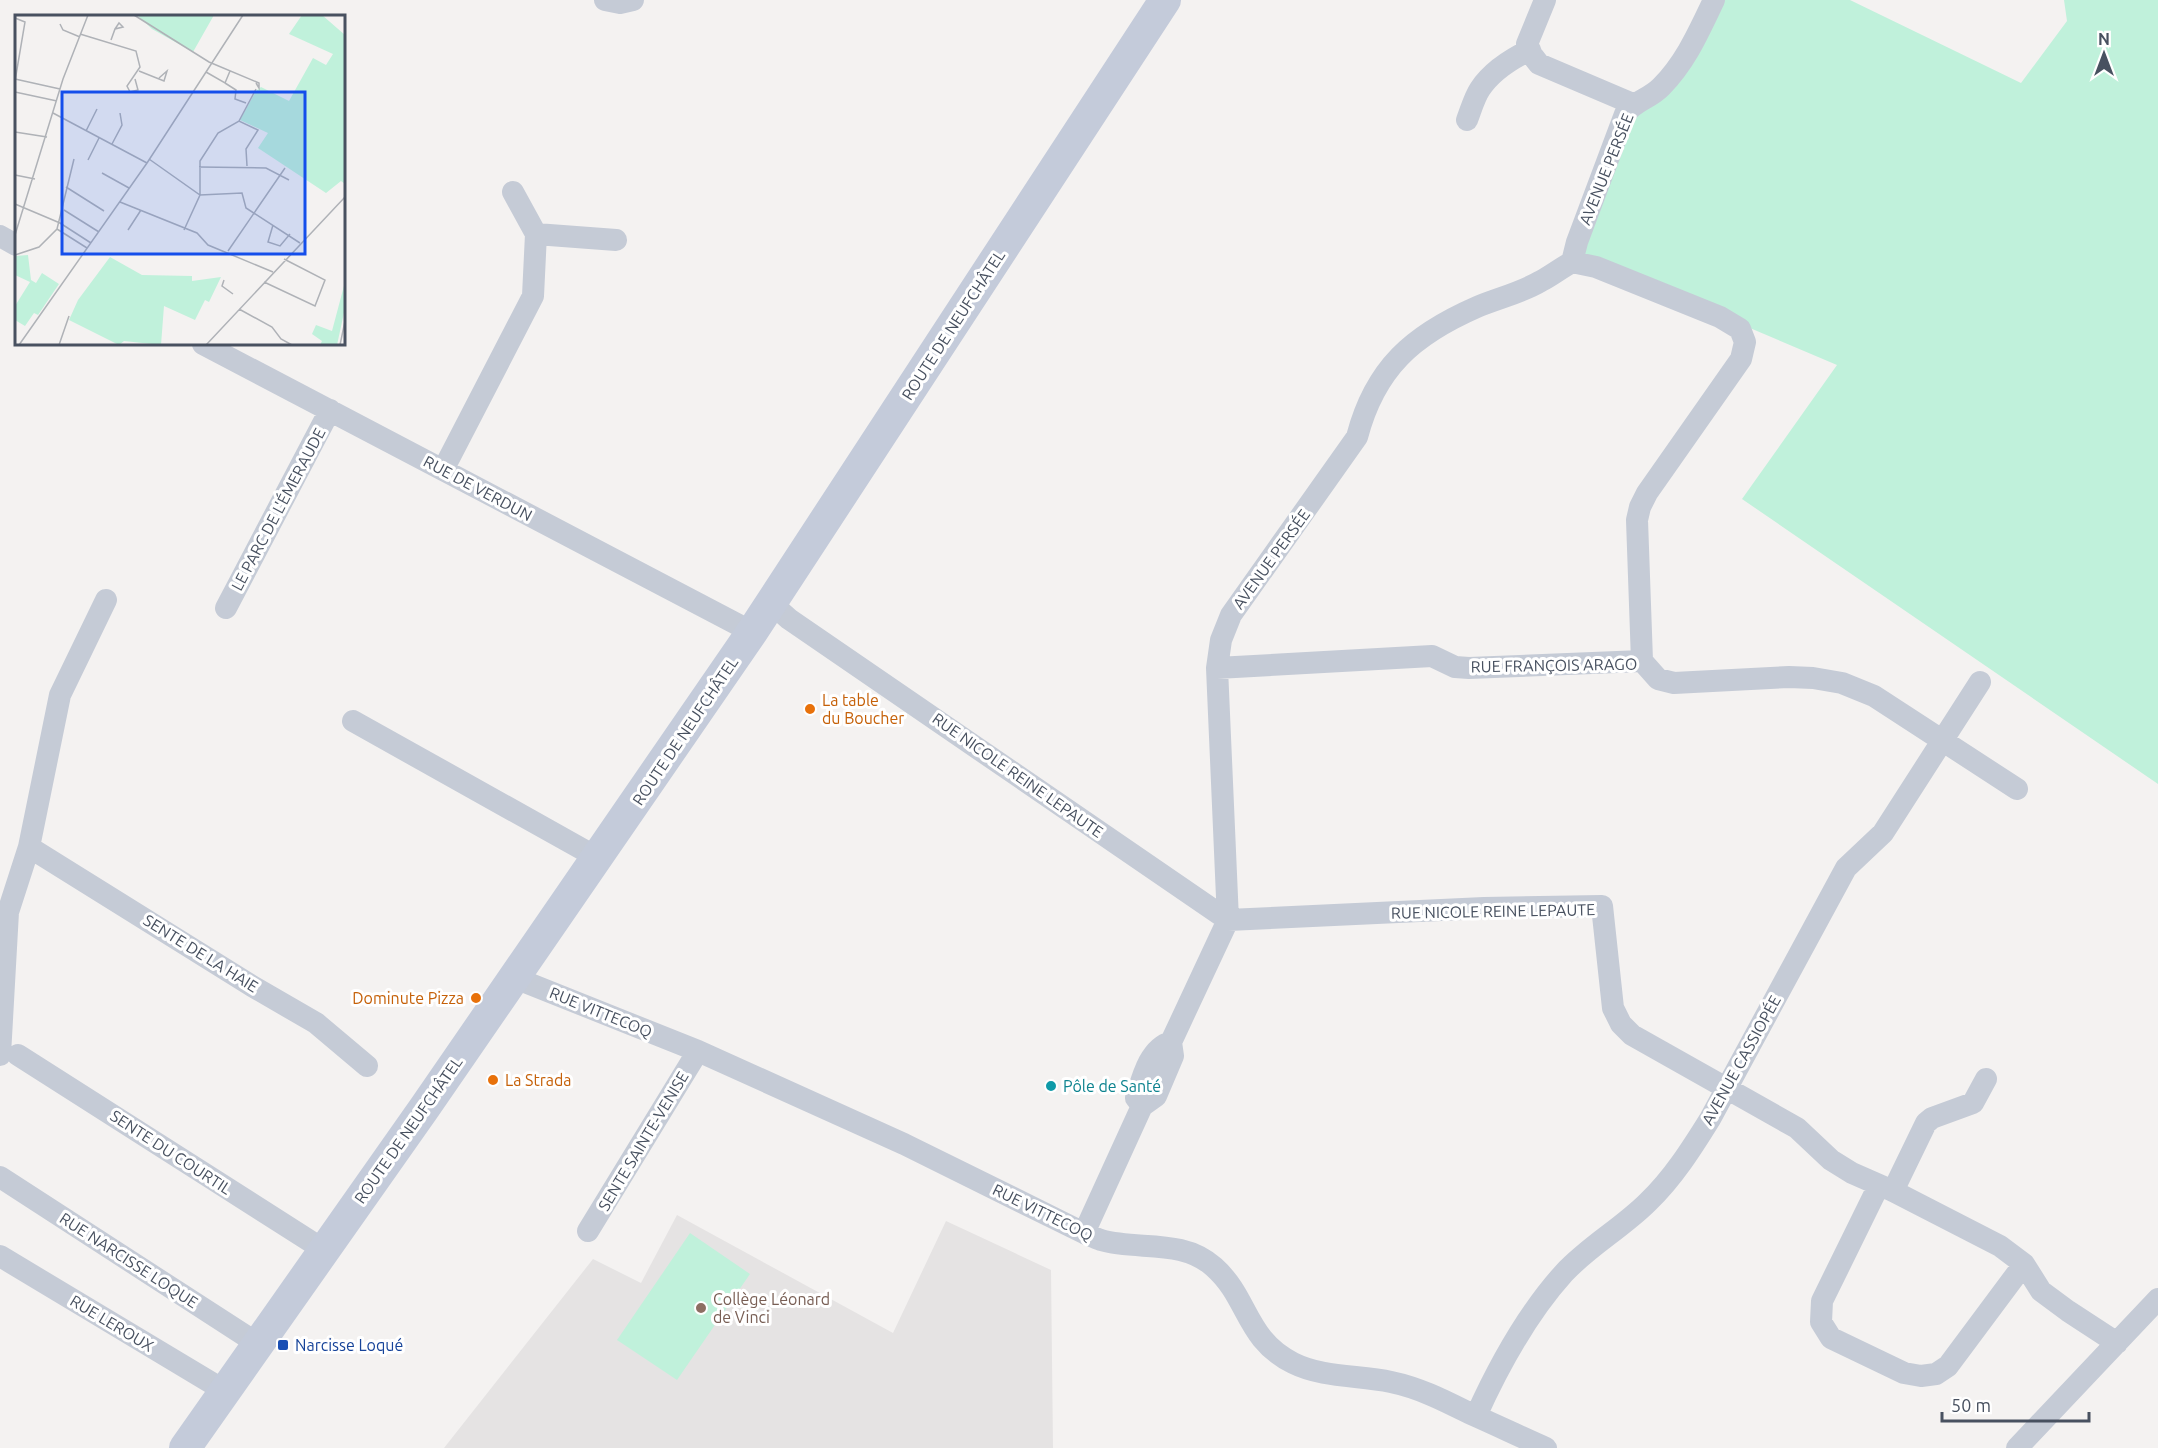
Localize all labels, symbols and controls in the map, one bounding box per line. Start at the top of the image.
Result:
inset map [15,15,345,345]
north arrow [2074,24,2134,84]
text: N [2098,30,2110,48]
street label: AVENUE PERSÉE [1574,110,1637,227]
street label: ROUTE DE NEUFCHÂTEL [897,246,1008,403]
street label: LE PARC DE L'ÉMERAUDE [226,424,329,593]
street label: RUE DE VERDUN [421,452,535,524]
street label: AVENUE PERSÉE [1227,505,1313,612]
street label: ROUTE DE NEUFCHÂTEL [628,653,741,809]
street label: RUE FRANÇOIS ARAGO [1471,655,1637,675]
place label: La table du Boucher [822,691,904,727]
marker: La table du Boucher [803,702,817,716]
street label: RUE NICOLE REINE LEPAUTE [929,709,1107,841]
street label: RUE NICOLE REINE LEPAUTE [1391,900,1595,922]
street label: SENTE DE LA HAIE [140,911,262,995]
street label: RUE VITTECOQ [547,983,655,1041]
place label: Dominute Pizza [352,989,464,1007]
marker: Dominute Pizza [469,991,483,1005]
street label: AVENUE CASSIOPÉE [1696,991,1784,1128]
street label: ROUTE DE NEUFCHÂTEL [350,1053,466,1207]
street label: SENTE SAINTE-VENISE [594,1068,692,1214]
place label: La Strada [505,1071,572,1089]
marker: La Strada [486,1073,500,1087]
place label: Pôle de Santé [1063,1077,1161,1095]
marker: Pôle de Santé [1044,1079,1058,1093]
street label: SENTE DU COURTIL [107,1106,235,1198]
street label: RUE VITTECOQ [990,1180,1096,1244]
street label: RUE NARCISSE LOQUE [57,1209,201,1311]
place label: Collège Léonard de Vinci [713,1290,830,1326]
street label: RUE LEROUX [67,1291,157,1355]
marker: Collège Léonard de Vinci [694,1301,708,1315]
place label: Narcisse Loqué [295,1336,403,1354]
marker: Narcisse Loqué [276,1338,290,1352]
scale bar [1942,1385,2089,1423]
text: 50 m [1951,1395,1991,1415]

